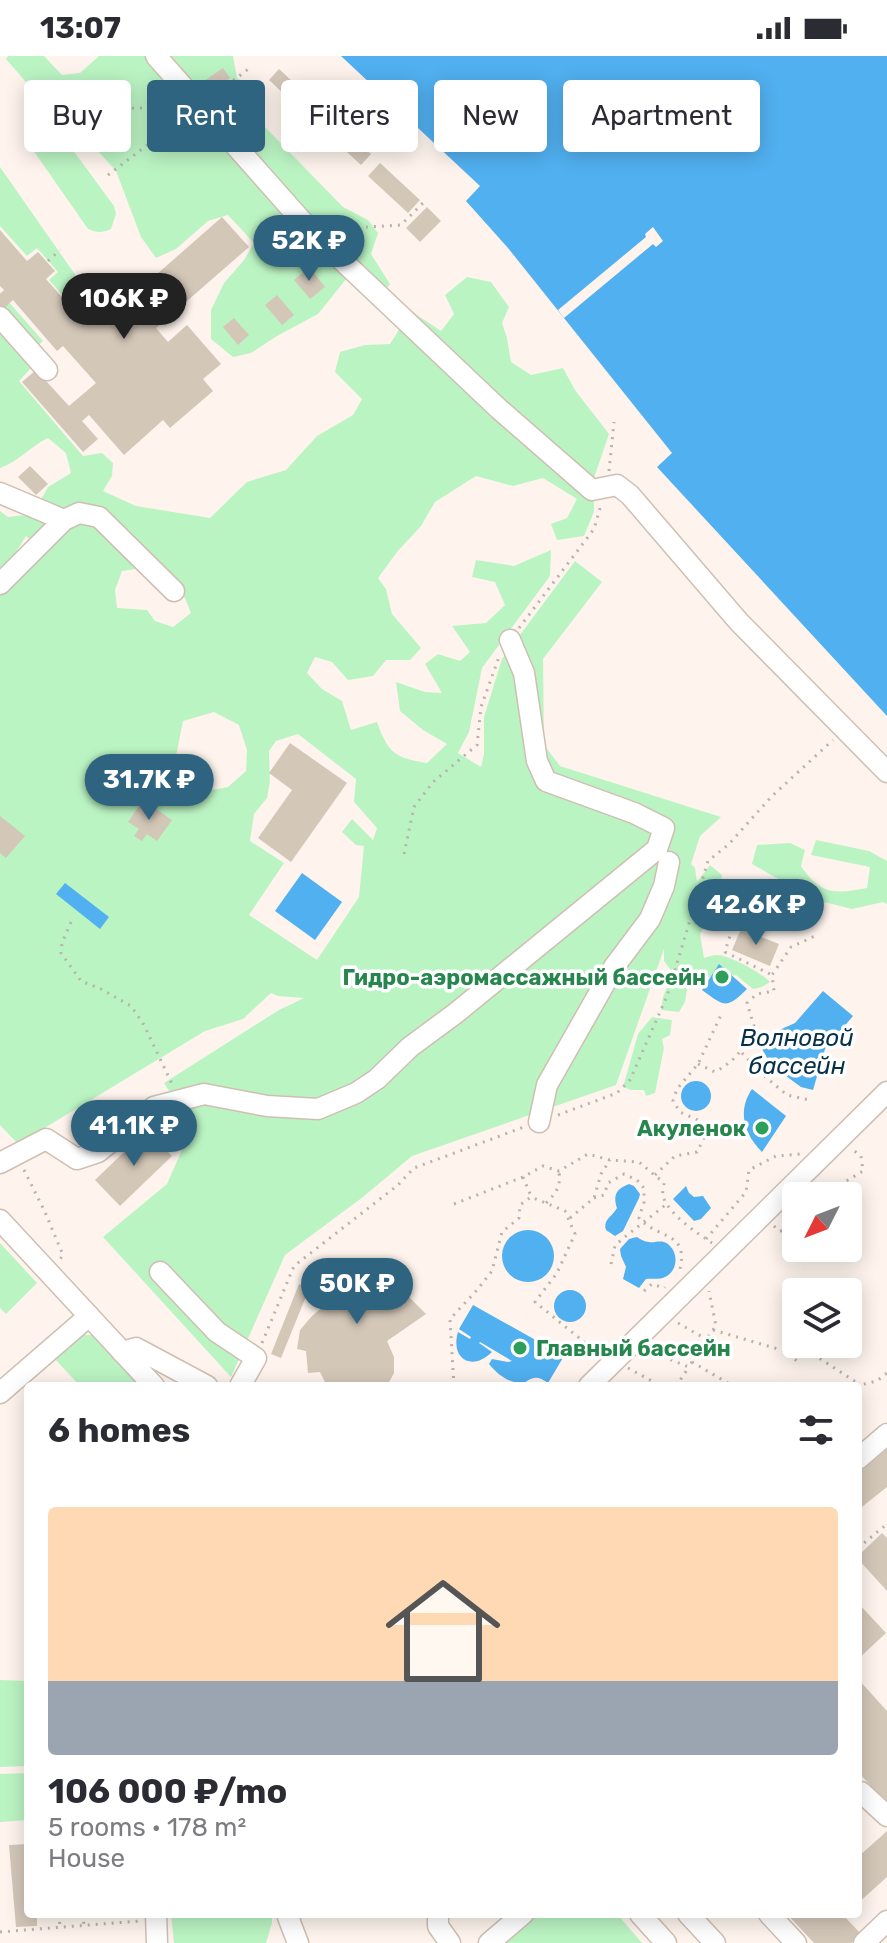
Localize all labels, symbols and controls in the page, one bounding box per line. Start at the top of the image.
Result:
text: 13:07 [40,10,121,46]
chip: Buy [24,80,131,152]
chip: Rent [147,80,265,152]
chip: Filters [281,80,418,152]
chip: New [434,80,547,152]
chip: Apartment [563,80,760,152]
pin: 52K ₽ [253,215,365,283]
text: 52K ₽ [271,225,347,256]
pin: 106K ₽ [59,273,189,341]
text: 106K ₽ [80,283,168,314]
pin: 31.7K ₽ [75,754,223,822]
text: 31.7K ₽ [103,764,195,795]
pin: 42.6K ₽ [682,879,830,947]
text: 42.6K ₽ [706,889,806,920]
place label: Гидро-аэромассажный бассейн [343,964,706,991]
marker: Гидро-аэромассажный бассейн [713,968,731,986]
water label: Волновой бассейн [740,1024,854,1080]
pin: 41.1K ₽ [60,1100,208,1168]
text: 41.1K ₽ [89,1110,179,1141]
place label: Акуленок [637,1115,746,1142]
marker: Акуленок [753,1119,771,1137]
north arrow [782,1182,862,1262]
map controls [782,1182,862,1358]
pin: 50K ₽ [301,1258,413,1326]
text: 50K ₽ [319,1268,395,1299]
button: layers [782,1278,862,1358]
place label: Главный бассейн [536,1335,731,1362]
marker: Главный бассейн [511,1339,529,1357]
icon: filters [794,1408,838,1452]
text: 6 homes [48,1410,190,1451]
icon: home [371,1559,515,1703]
text: 106 000 ₽/mo [48,1771,287,1812]
text: 5 rooms · 178 m² [48,1812,246,1843]
text: House [48,1843,125,1874]

